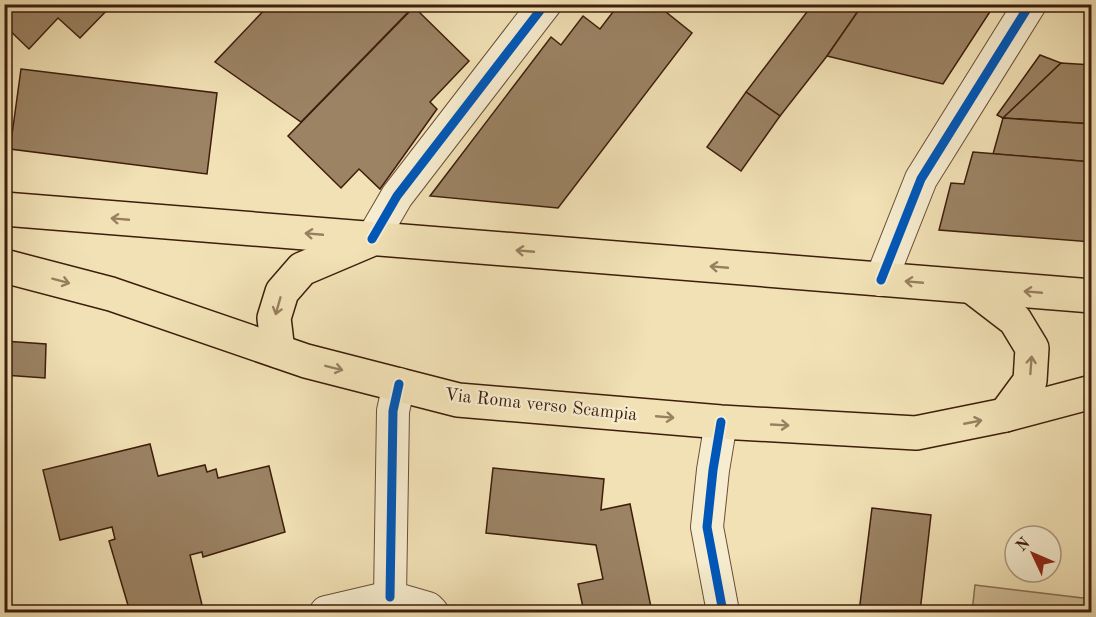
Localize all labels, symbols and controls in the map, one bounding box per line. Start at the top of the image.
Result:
one-way arrow [110,213,130,224]
one-way arrow [305,228,325,239]
one-way arrow [516,245,535,256]
one-way arrow [710,261,730,272]
one-way arrow [51,276,70,287]
one-way arrow [904,276,924,287]
one-way arrow [1024,286,1044,297]
one-way arrow [272,296,283,315]
one-way arrow [1026,355,1037,375]
one-way arrow [324,362,343,374]
street label: Via Roma verso Scampia [444,386,638,424]
one-way arrow [655,412,675,423]
one-way arrow [963,416,982,427]
one-way arrow [769,420,789,431]
north arrow [1003,524,1063,584]
text: N [1014,534,1034,555]

